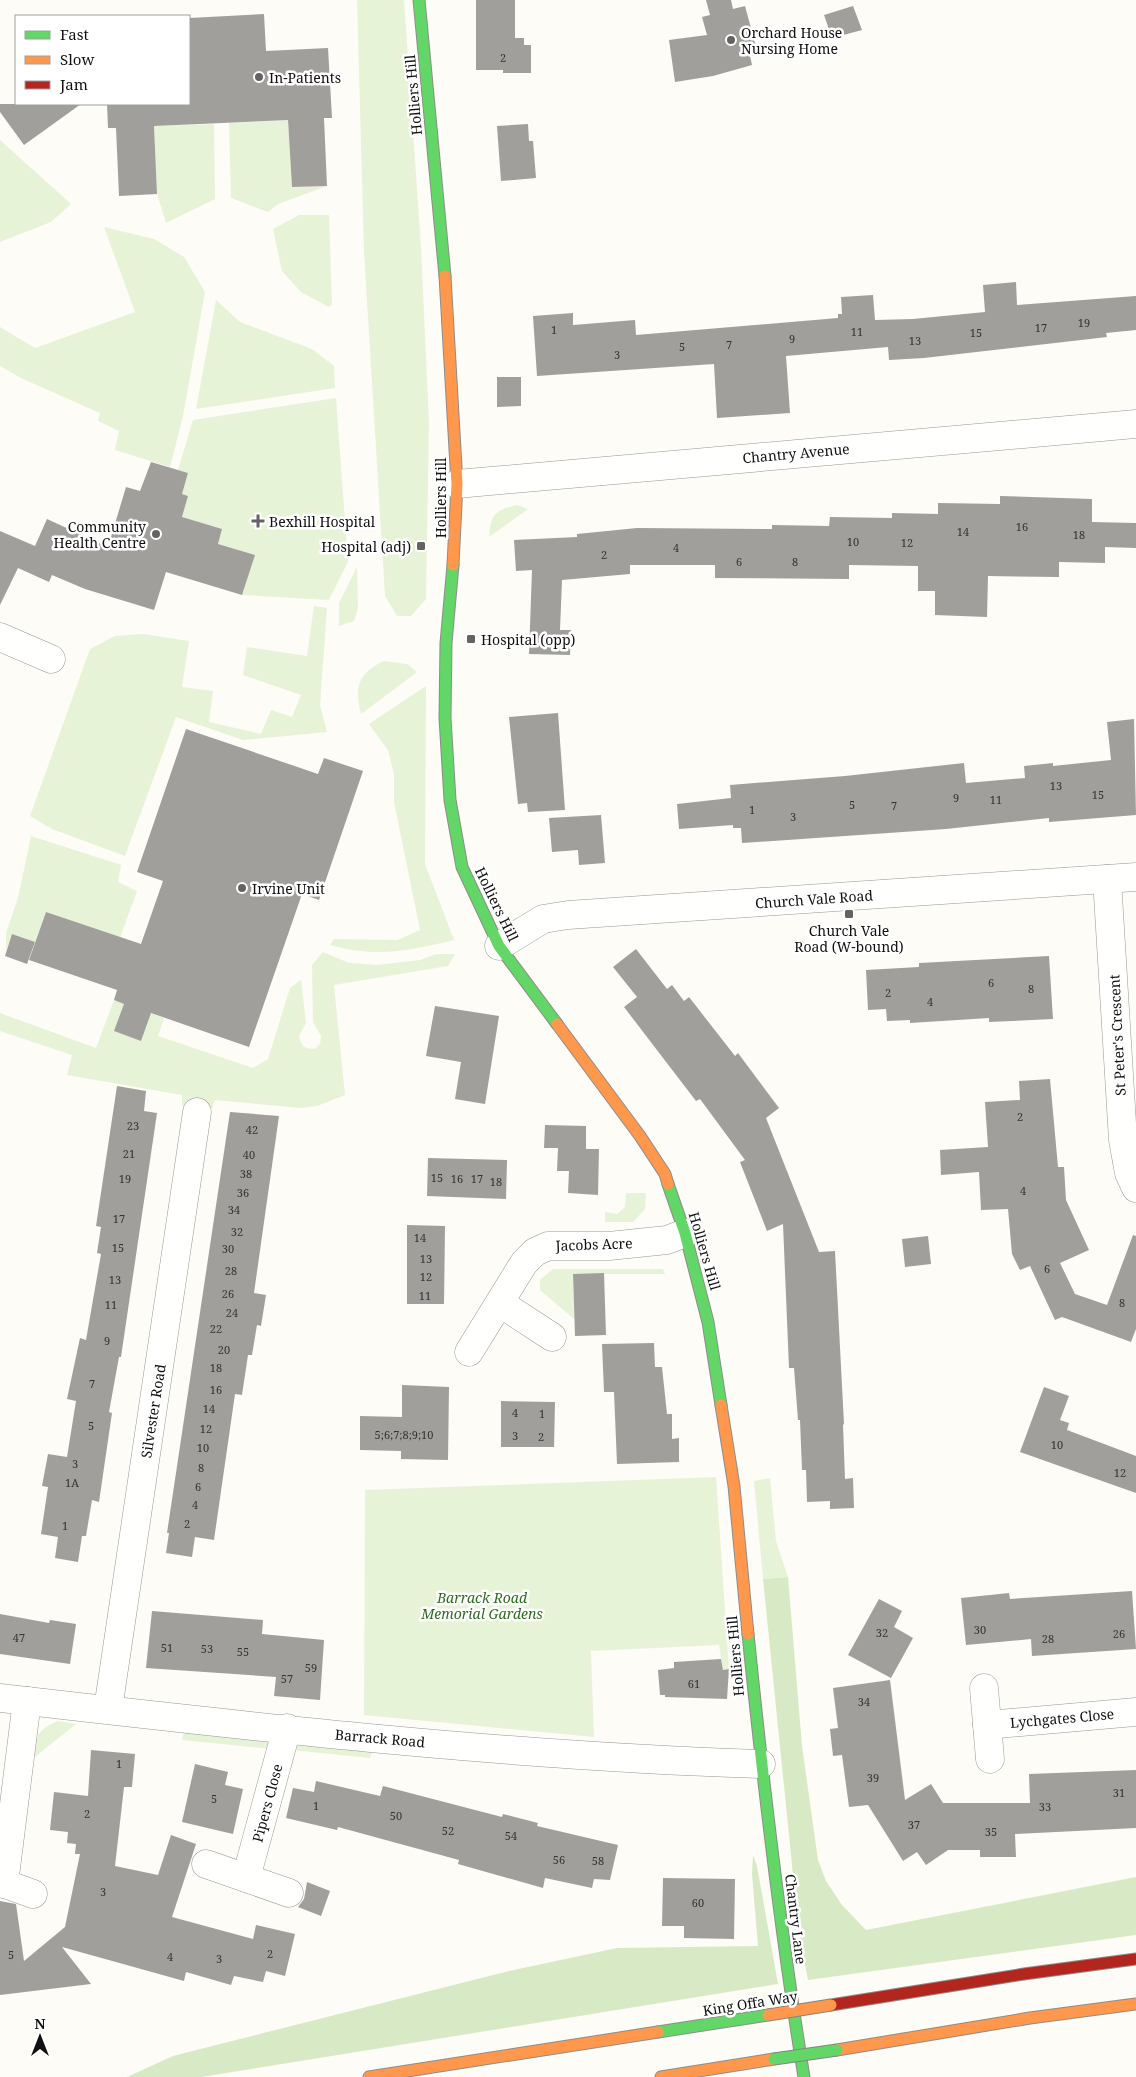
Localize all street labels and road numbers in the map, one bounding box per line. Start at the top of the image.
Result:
street label: Holliers Hill [400,53,426,136]
street label: Chantry Avenue [742,439,850,467]
street label: Holliers Hill [431,457,450,538]
street label: Holliers Hill [471,864,524,945]
street label: Church Vale Road [754,885,874,913]
street label: St Peter's Crescent [1104,974,1130,1096]
street label: Holliers Hill [685,1210,725,1293]
street label: Jacobs Acre [554,1233,633,1255]
street label: Silvester Road [136,1362,170,1459]
street label: Holliers Hill [722,1614,748,1697]
street label: Lychgates Close [1009,1704,1115,1732]
street label: Barrack Road [334,1725,426,1751]
street label: Pipers Close [247,1762,287,1844]
street label: Chantry Lane [781,1873,811,1965]
street label: King Offa Way [701,1986,799,2020]

